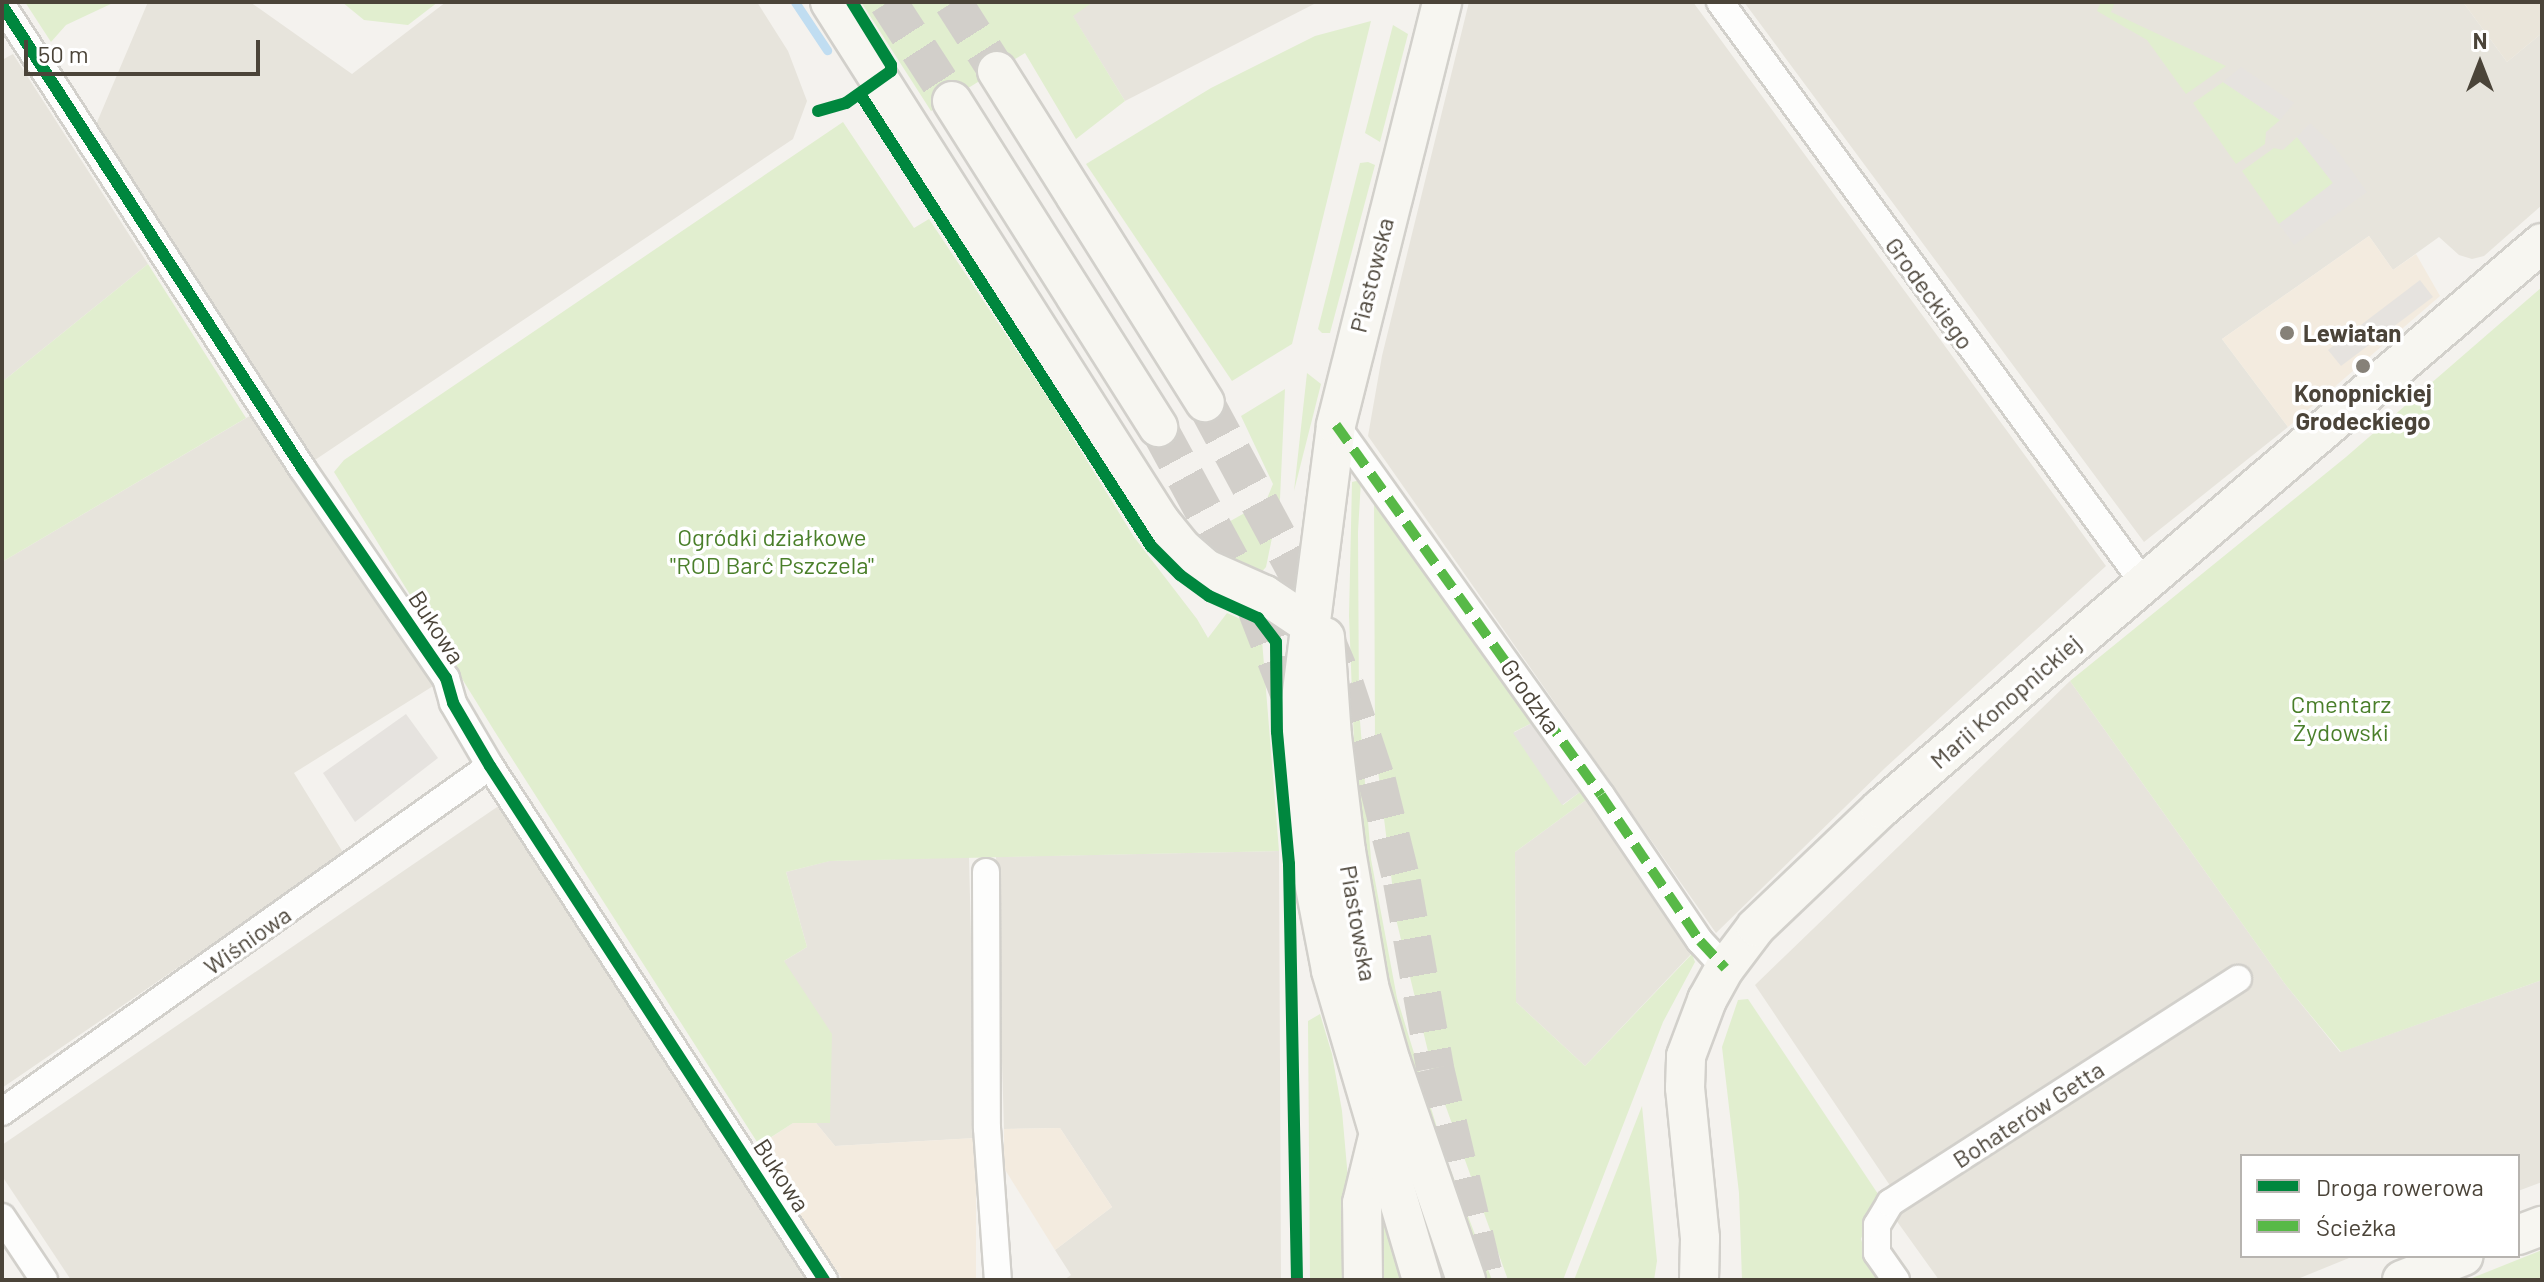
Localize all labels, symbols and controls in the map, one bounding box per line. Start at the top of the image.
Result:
scale bar [28,24,264,74]
north arrow [2440,24,2520,104]
text: N [2473,27,2487,53]
text: 50 m [38,39,89,68]
street label: Piastowska [1343,215,1399,335]
street label: Grodeckiego [1880,231,1980,355]
place label: Lewiatan [2303,319,2401,347]
marker: Lewiatan [2278,324,2296,342]
marker: Konopnickiej Grodeckiego [2354,357,2372,375]
place label: Konopnickiej Grodeckiego [2294,379,2432,435]
park label: Ogródki działkowe "ROD Barć Pszczela" [670,523,874,579]
street label: Bukowa [403,585,471,669]
street label: Marii Konopnickiej [1924,628,2086,774]
street label: Grodzka [1495,653,1567,739]
park label: Cmentarz Żydowski [2291,690,2391,746]
street label: Piastowska [1335,863,1383,983]
street label: Wiśniowa [198,900,296,980]
street label: Bohaterów Getta [1947,1054,2109,1174]
street label: Bukowa [748,1133,816,1217]
legend [2240,1154,2520,1258]
text: Droga rowerowa [2316,1172,2484,1201]
text: Ścieżka [2316,1212,2396,1241]

